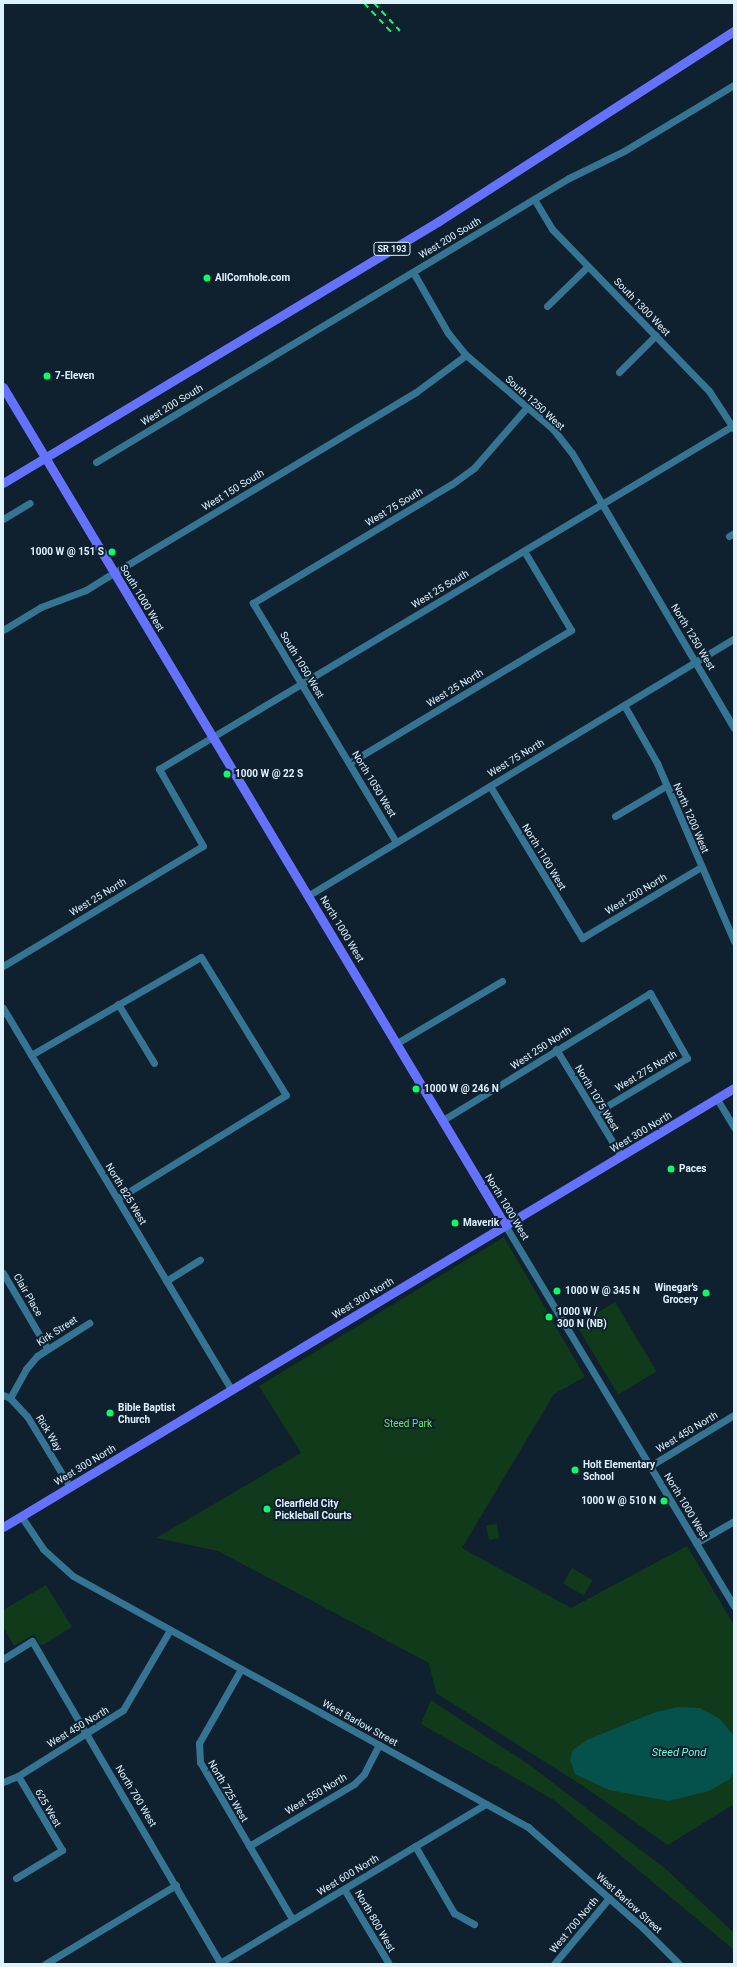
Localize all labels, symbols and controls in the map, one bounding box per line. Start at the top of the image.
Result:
street label: West 200 South [417,215,483,261]
road number: SR 193 [373,242,411,256]
place label: AllCornhole.com [215,272,290,284]
marker: AllCornhole.com [202,273,212,283]
street label: South 1300 West [611,276,673,338]
place label: 7-Eleven [55,370,94,382]
marker: 7-Eleven [42,371,52,381]
street label: South 1250 West [503,373,567,433]
street label: West 200 South [139,382,205,428]
street label: West 150 South [200,467,266,513]
street label: West 75 South [363,485,425,529]
place label: 1000 W @ 151 S [30,546,104,558]
marker: 1000 W @ 151 S [107,547,117,557]
street label: South 1000 West [117,562,167,634]
street label: West 25 South [409,567,471,611]
street label: North 1250 West [669,602,717,672]
street label: South 1050 West [277,629,327,701]
street label: West 25 North [425,666,485,710]
street label: West 75 North [486,736,546,780]
street label: North 1050 West [350,749,398,819]
place label: 1000 W @ 22 S [235,768,303,780]
marker: 1000 W @ 22 S [222,769,232,779]
street label: North 1200 West [671,781,711,855]
street label: North 1100 West [520,822,568,892]
street label: West 200 North [603,871,669,917]
street label: West 25 North [68,875,128,919]
street label: North 1000 West [318,894,366,964]
street label: West 250 North [509,1024,573,1072]
street label: West 275 North [613,1048,679,1094]
street label: North 1075 West [573,1063,621,1133]
place label: 1000 W @ 246 N [424,1083,499,1095]
marker: 1000 W @ 246 N [411,1084,421,1094]
street label: West 300 North [608,1109,674,1155]
street label: North 825 West [103,1161,149,1227]
place label: Paces [679,1163,706,1175]
marker: Paces [666,1164,676,1174]
street label: North 1000 West [483,1172,531,1242]
place label: Maverik [463,1217,499,1229]
marker: Maverik [450,1218,460,1228]
street label: Clair Place [11,1271,45,1319]
street label: West 300 North [330,1275,396,1321]
place label: Winegar's Grocery [654,1281,698,1304]
place label: 1000 W @ 345 N [565,1285,640,1297]
marker: 1000 W @ 345 N [552,1286,562,1296]
marker: Winegar's Grocery [701,1288,711,1298]
place label: 1000 W / 300 N (NB) [557,1305,607,1328]
marker: 1000 W / 300 N (NB) [544,1312,554,1322]
street label: Kirk Street [34,1313,80,1349]
place label: Bible Baptist Church [118,1401,175,1424]
marker: Bible Baptist Church [105,1408,115,1418]
street label: West 450 North [654,1409,720,1455]
street label: Rick Way [34,1413,64,1453]
park label: Steed Park [384,1418,432,1430]
street label: West 300 North [52,1442,118,1488]
place label: Holt Elementary School [583,1458,655,1482]
marker: Holt Elementary School [570,1465,580,1475]
street label: North 1000 West [662,1471,710,1541]
place label: 1000 W @ 510 N [581,1495,656,1507]
marker: 1000 W @ 510 N [659,1496,669,1506]
place label: Clearfield City Pickleball Courts [275,1497,352,1520]
marker: Clearfield City Pickleball Courts [262,1504,272,1514]
street label: West Barlow Street [320,1697,400,1749]
street label: West 450 North [45,1704,111,1750]
water label: Steed Pond [652,1746,706,1760]
street label: North 725 West [205,1758,251,1824]
street label: North 700 West [113,1763,159,1829]
street label: West 550 North [283,1771,349,1817]
street label: 625 West [32,1787,64,1829]
street label: West 600 North [315,1852,381,1898]
street label: West Barlow Street [594,1870,664,1936]
street label: North 800 West [352,1888,398,1954]
street label: West 700 North [547,1895,601,1955]

